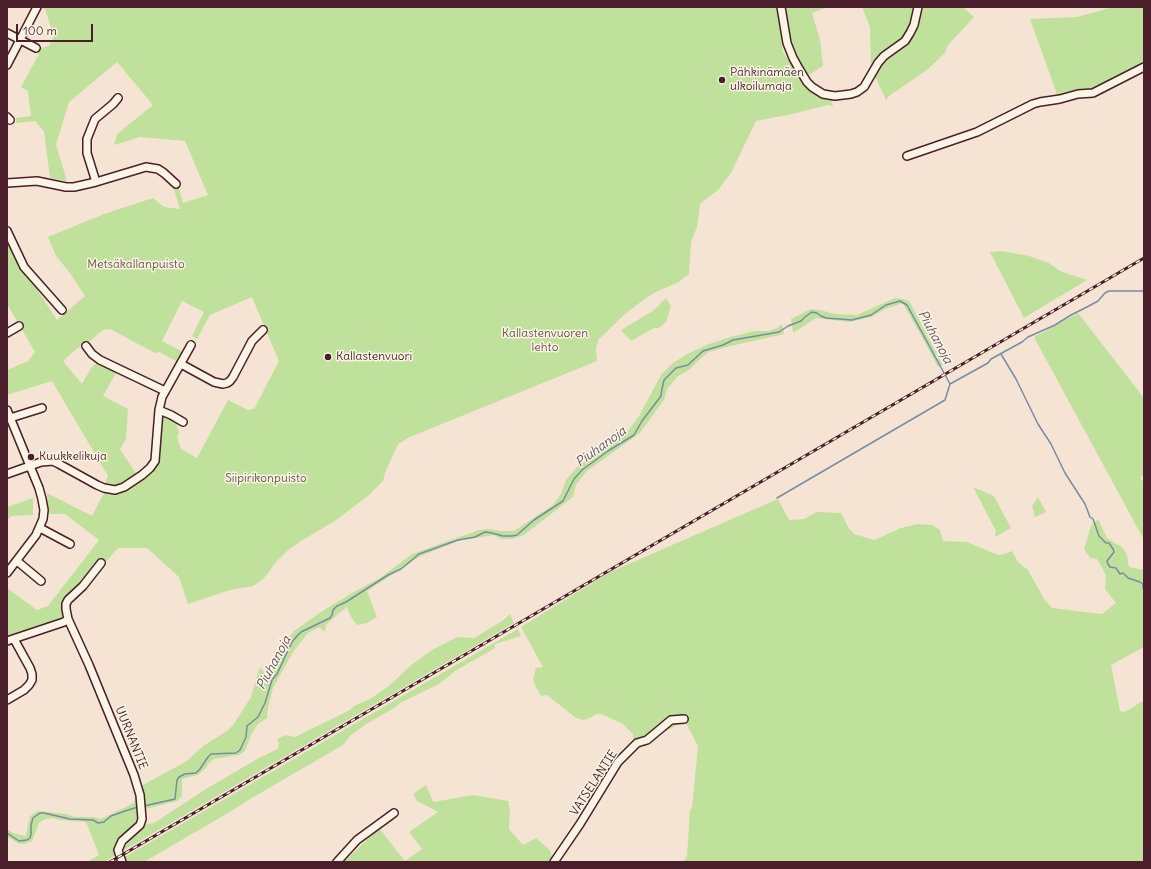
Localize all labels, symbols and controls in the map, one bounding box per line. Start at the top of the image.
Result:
scale bar [18,16,95,42]
text: 100 m [23,23,57,38]
place label: Pähkinämäen ulkoilumaja [730,66,804,94]
marker: Pähkinämäen ulkoilumaja [717,75,727,85]
park label: Metsäkallanpuisto [87,258,185,272]
water label: Piuhanoja [914,308,956,366]
park label: Kallastenvuoren lehto [502,327,588,355]
place label: Kallastenvuori [336,350,412,364]
marker: Kallastenvuori [323,352,333,362]
water label: Piuhanoja [573,424,629,470]
place label: Kuukkelikuja [39,450,107,464]
marker: Kuukkelikuja [26,452,36,462]
park label: Siipirikonpuisto [225,472,307,486]
water label: Piuhanoja [253,634,295,692]
street label: UURNANTIE [112,704,150,772]
street label: VATSELANTIE [567,747,621,819]

